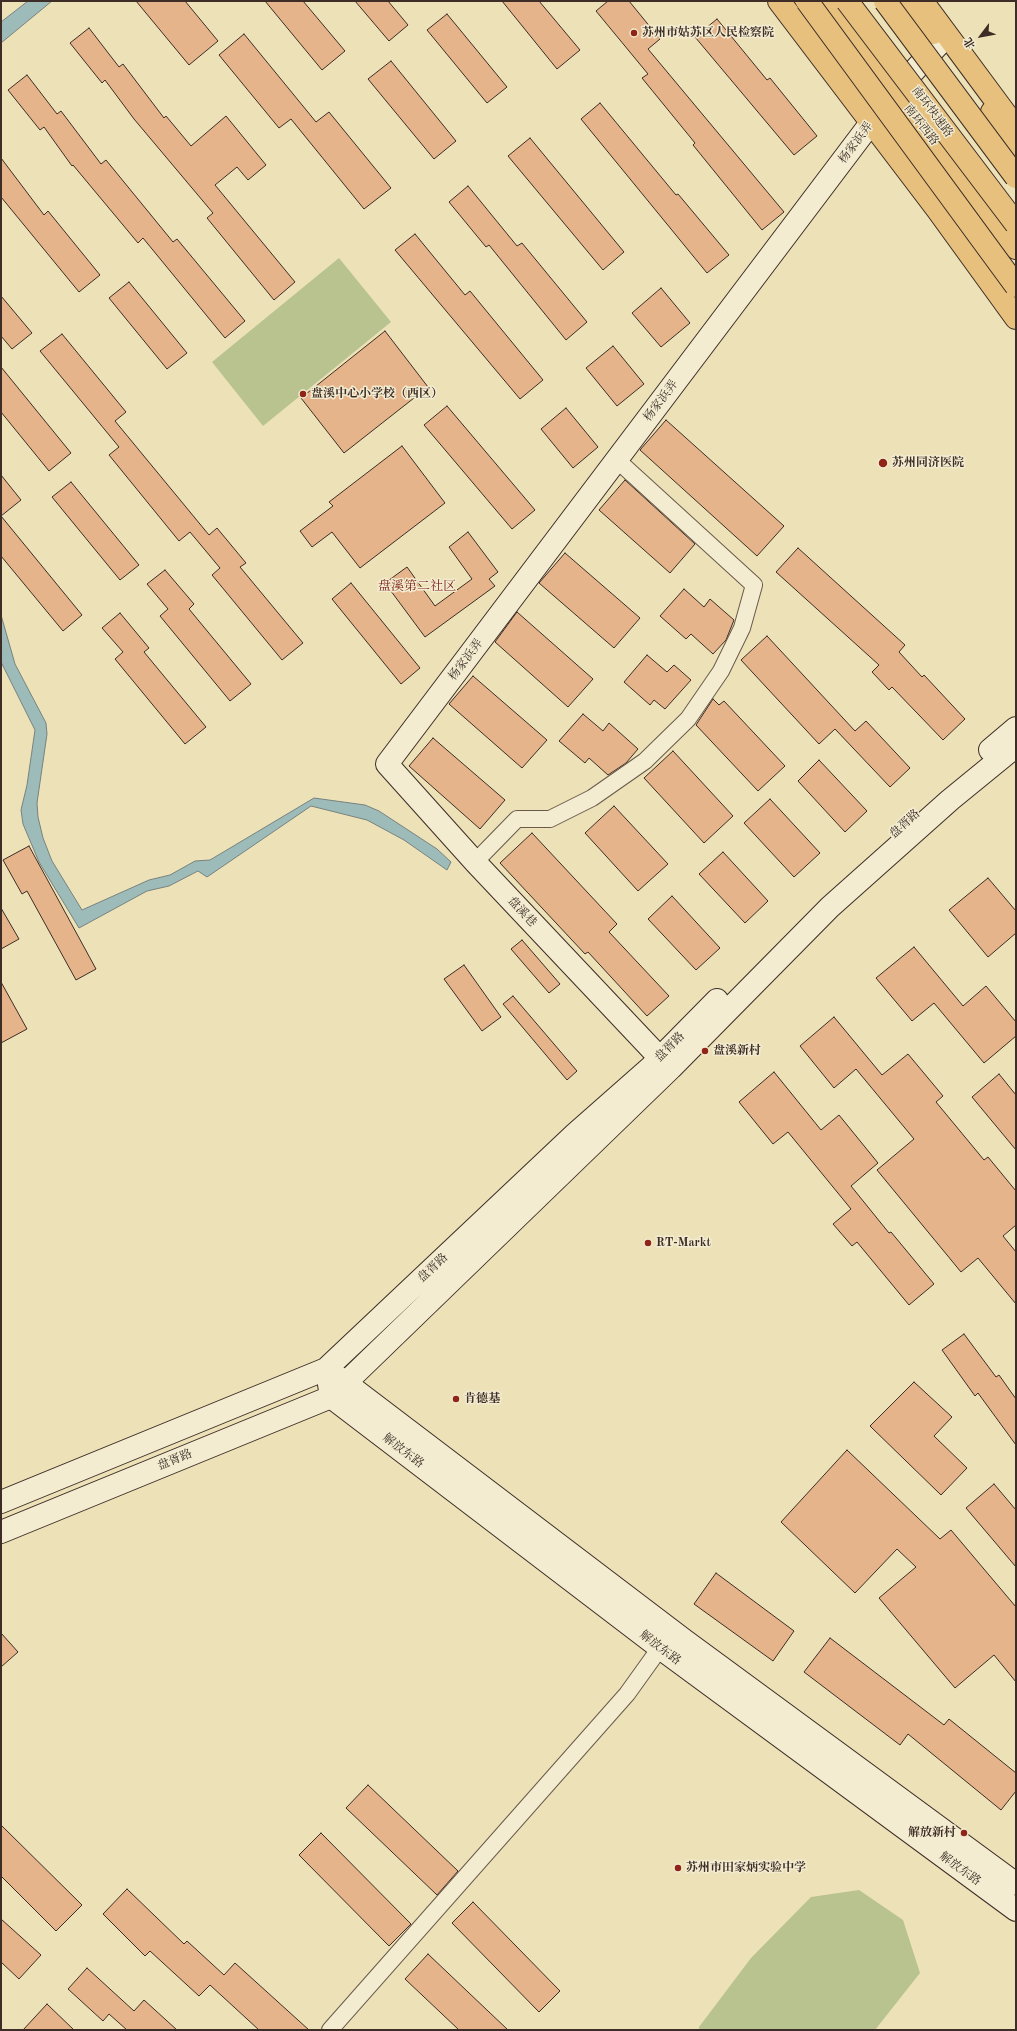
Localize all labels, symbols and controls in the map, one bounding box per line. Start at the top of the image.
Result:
north arrow [961,16,1001,56]
place label: 苏州市姑苏区人民检察院 [642,26,774,40]
marker: 苏州市姑苏区人民检察院 [629,28,639,38]
text: 北 [963,35,978,50]
street label: 南环快速路 [908,84,956,140]
street label: 南环西路 [901,102,941,148]
street label: 杨家浜弄 [836,119,876,167]
street label: 杨家浜弄 [641,377,681,425]
place label: 盘溪中心小学校（西区） [311,387,443,401]
marker: 盘溪中心小学校（西区） [298,389,308,399]
place label: 苏州同济医院 [892,456,964,470]
marker: 苏州同济医院 [877,457,889,469]
district label: 盘溪第二社区 [378,579,456,595]
street label: 杨家浜弄 [446,636,486,684]
street label: 盘胥路 [887,807,923,841]
street label: 盘溪巷 [504,894,540,930]
street label: 盘胥路 [652,1029,688,1065]
place label: 盘溪新村 [713,1044,761,1058]
marker: 盘溪新村 [700,1046,710,1056]
place label: RT-Markt [656,1236,711,1250]
marker: RT-Markt [643,1238,653,1248]
street label: 盘胥路 [415,1250,451,1286]
place label: 肯德基 [464,1392,500,1406]
marker: 肯德基 [451,1394,461,1404]
street label: 解放东路 [379,1431,427,1471]
street label: 盘胥路 [156,1447,194,1473]
street label: 解放东路 [636,1628,684,1668]
place label: 解放新村 [908,1826,956,1840]
marker: 解放新村 [959,1828,969,1838]
street label: 解放东路 [936,1849,984,1889]
place label: 苏州市田家炳实验中学 [686,1861,806,1875]
marker: 苏州市田家炳实验中学 [673,1863,683,1873]

